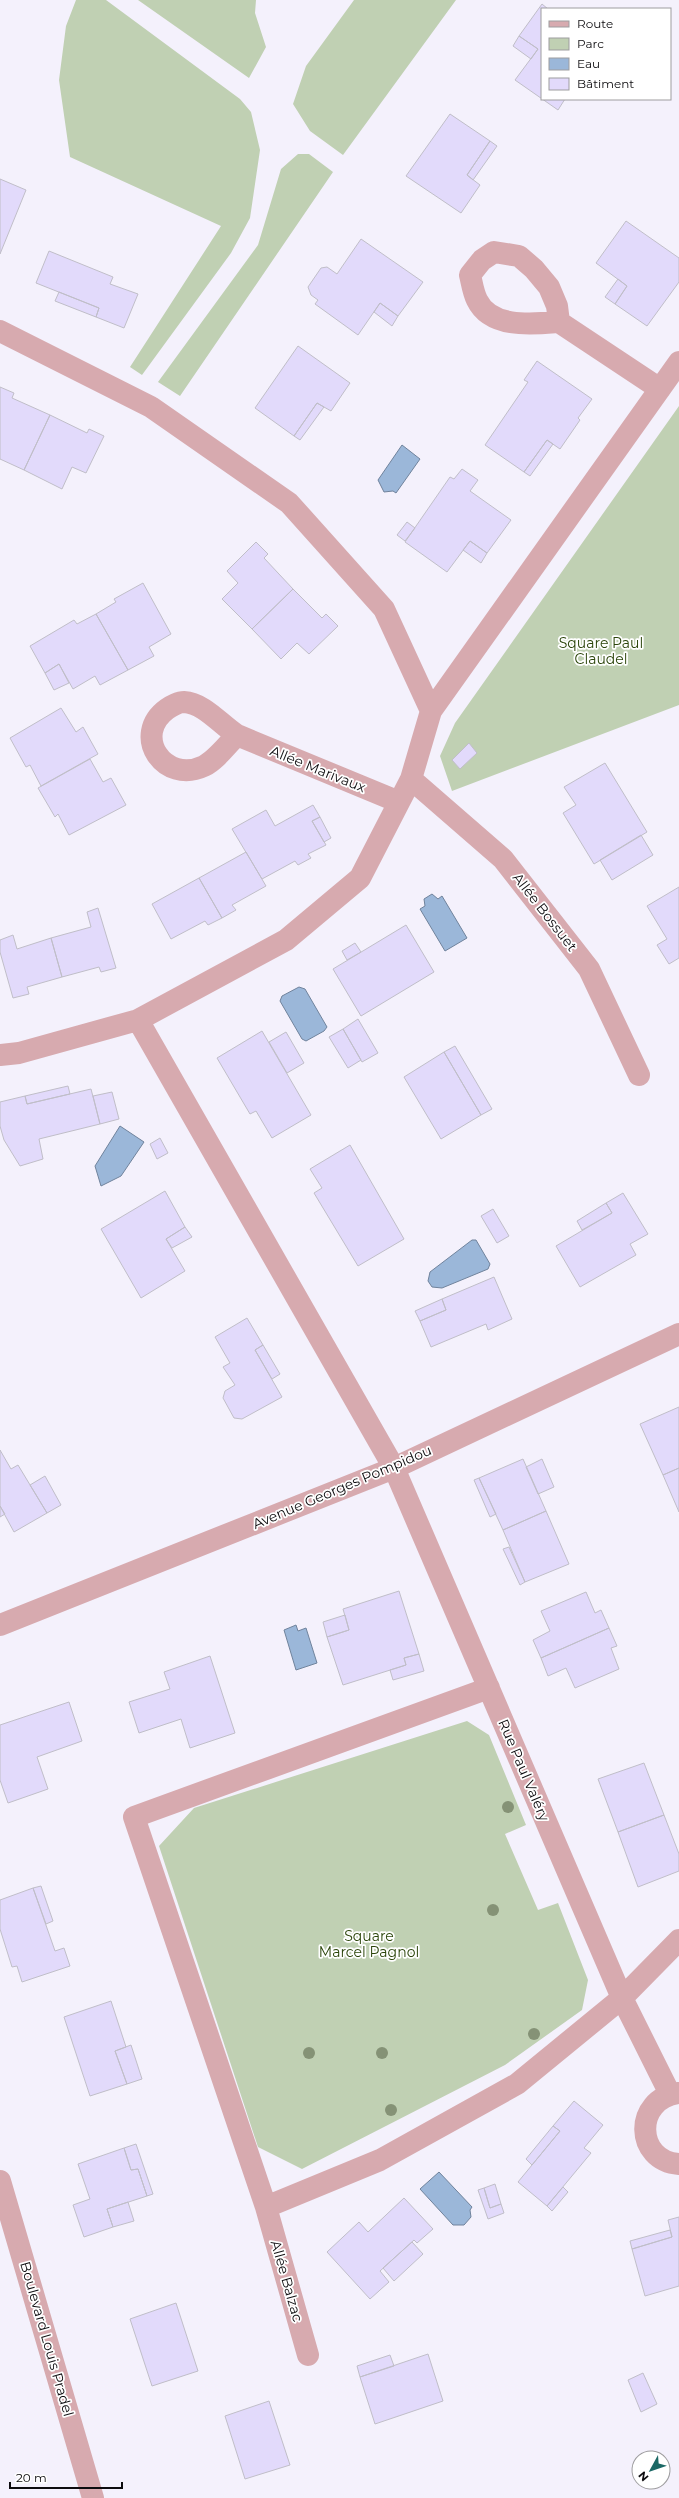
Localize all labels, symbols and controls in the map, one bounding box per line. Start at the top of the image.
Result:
legend [541,8,671,100]
text: Route [577,16,613,31]
text: Parc [577,36,604,51]
text: Eau [577,56,600,71]
text: Bâtiment [577,76,634,91]
park label: Square Paul Claudel [559,634,643,668]
street label: Allée Marivaux [268,742,369,797]
street label: Allée Bossuet [509,869,581,955]
street label: Avenue Georges Pompidou [250,1441,434,1533]
street label: Rue Paul Valéry [494,1716,554,1824]
park label: Square Marcel Pagnol [319,1927,419,1961]
street label: Allée Balzac [267,2238,307,2324]
street label: Boulevard Louis Pradel [16,2259,78,2419]
north arrow [631,2450,671,2490]
scale bar [10,2464,122,2490]
text: N [635,2469,652,2484]
text: 20 m [16,2470,47,2485]

